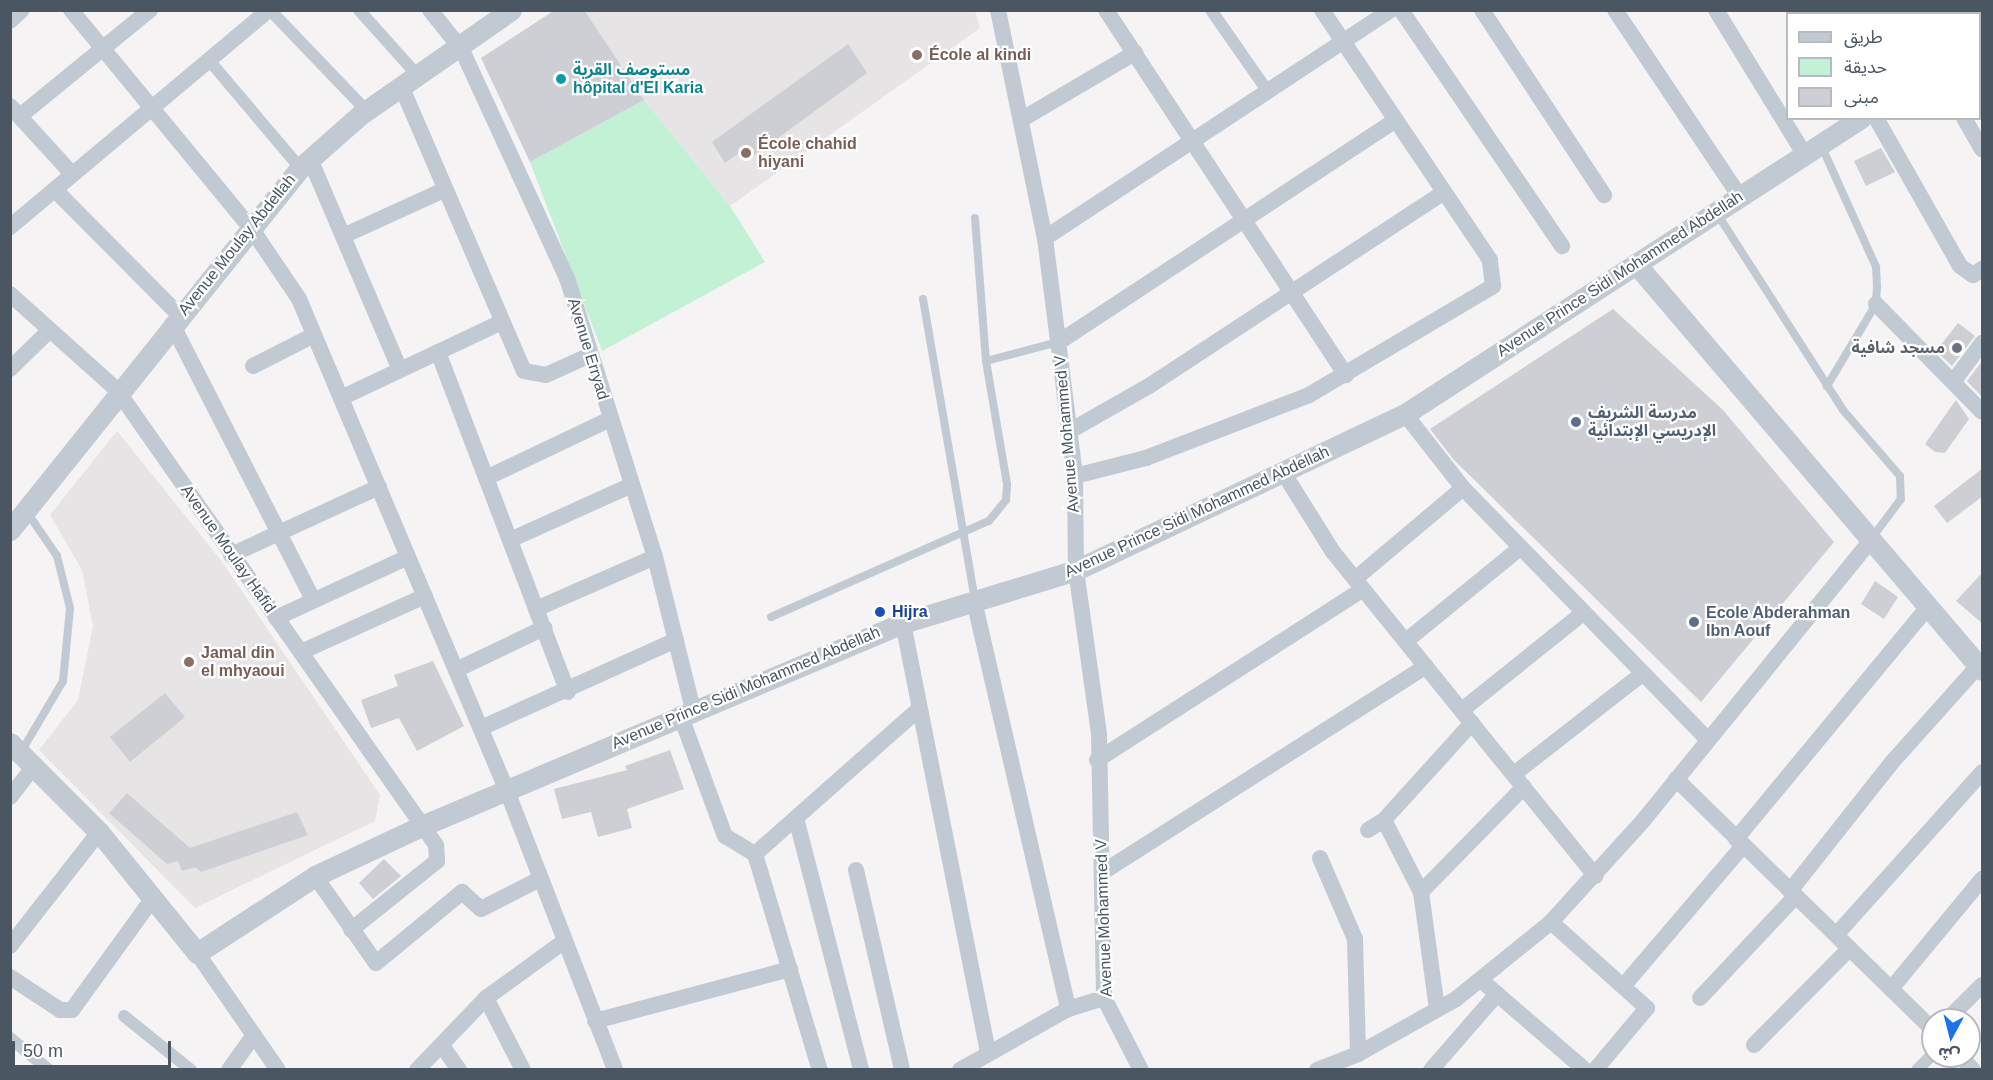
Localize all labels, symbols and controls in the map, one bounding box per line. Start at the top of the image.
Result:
legend [1786,12,1981,120]
text: طريق [1844,27,1883,47]
place label: École al kindi [929,45,1031,65]
marker: École al kindi [910,48,924,62]
text: حديقة [1844,57,1887,77]
place label: مستوصف القرية hôpital d'El Karia [573,60,703,98]
marker: مستوصف القرية hôpital d'El Karia [554,72,568,86]
text: مبنى [1844,87,1879,107]
place label: École chahid hiyani [758,134,857,172]
marker: École chahid hiyani [739,146,753,160]
street label: Avenue Moulay Abdellah [174,170,300,320]
street label: Avenue Prince Sidi Mohammed Abdellah [1493,187,1747,361]
street label: Avenue Erryad [563,296,613,402]
place label: مسجد شافية [1852,338,1945,358]
marker: مسجد شافية [1950,341,1964,355]
street label: Avenue Mohammed V [1051,354,1083,514]
place label: مدرسة الشريف الإدريسي الإبتدائية [1588,403,1716,441]
marker: مدرسة الشريف الإدريسي الإبتدائية [1569,415,1583,429]
street label: Avenue Prince Sidi Mohammed Abdellah [1061,442,1333,582]
street label: Avenue Moulay Hafid [177,481,279,617]
place label: Hijra [892,602,928,622]
place label: Ecole Abderahman Ibn Aouf [1706,603,1851,641]
marker: Hijra [873,605,887,619]
marker: Ecole Abderahman Ibn Aouf [1687,615,1701,629]
street label: Avenue Prince Sidi Mohammed Abdellah [609,622,883,754]
place label: Jamal din el mhyaoui [201,643,285,681]
marker: Jamal din el mhyaoui [182,655,196,669]
street label: Avenue Mohammed V [1092,839,1116,997]
north arrow [1921,1008,1981,1068]
scale bar [15,1029,174,1067]
text: 50 m [23,1041,63,1061]
text: ش [1937,1045,1961,1064]

